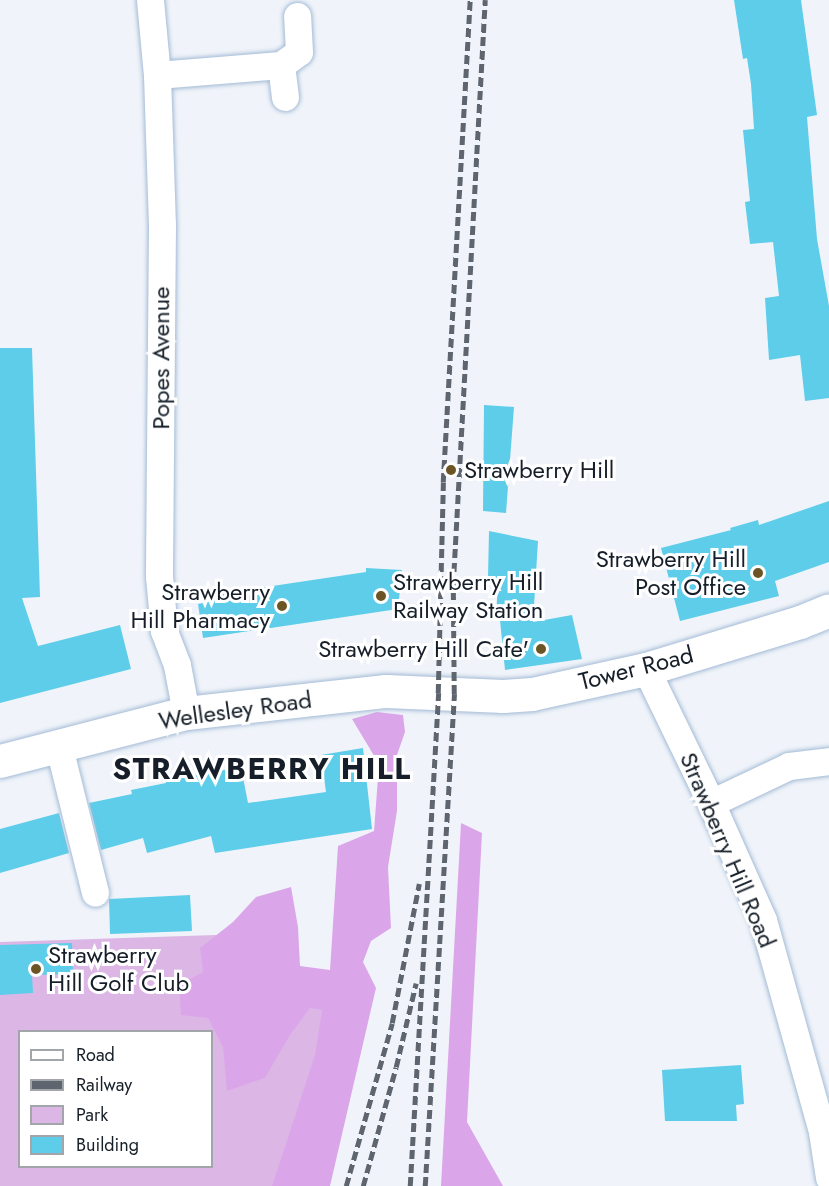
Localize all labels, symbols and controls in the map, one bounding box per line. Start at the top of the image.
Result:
street label: Popes Avenue [147,286,175,430]
place label: Strawberry Hill [464,456,614,484]
marker: Strawberry Hill [442,461,460,479]
place label: Strawberry Hill Post Office [596,545,746,601]
marker: Strawberry Hill Post Office [751,566,765,580]
place label: Strawberry Hill Railway Station [393,568,543,624]
place label: Strawberry Hill Pharmacy [131,578,270,634]
marker: Strawberry Hill Railway Station [374,589,388,603]
marker: Strawberry Hill Pharmacy [275,599,289,613]
place label: Strawberry Hill Cafe' [318,635,529,663]
street label: Tower Road [576,640,696,696]
marker: Strawberry Hill Cafe' [534,642,548,656]
street label: Wellesley Road [157,685,313,735]
street label: Strawberry Hill Road [674,748,782,952]
district label: STRAWBERRY HILL [113,751,411,787]
place label: Strawberry Hill Golf Club [48,941,189,997]
marker: Strawberry Hill Golf Club [29,962,43,976]
legend [18,1030,213,1168]
text: Road [76,1042,115,1068]
text: Railway [76,1072,132,1098]
text: Park [76,1102,108,1128]
text: Building [76,1132,139,1158]

